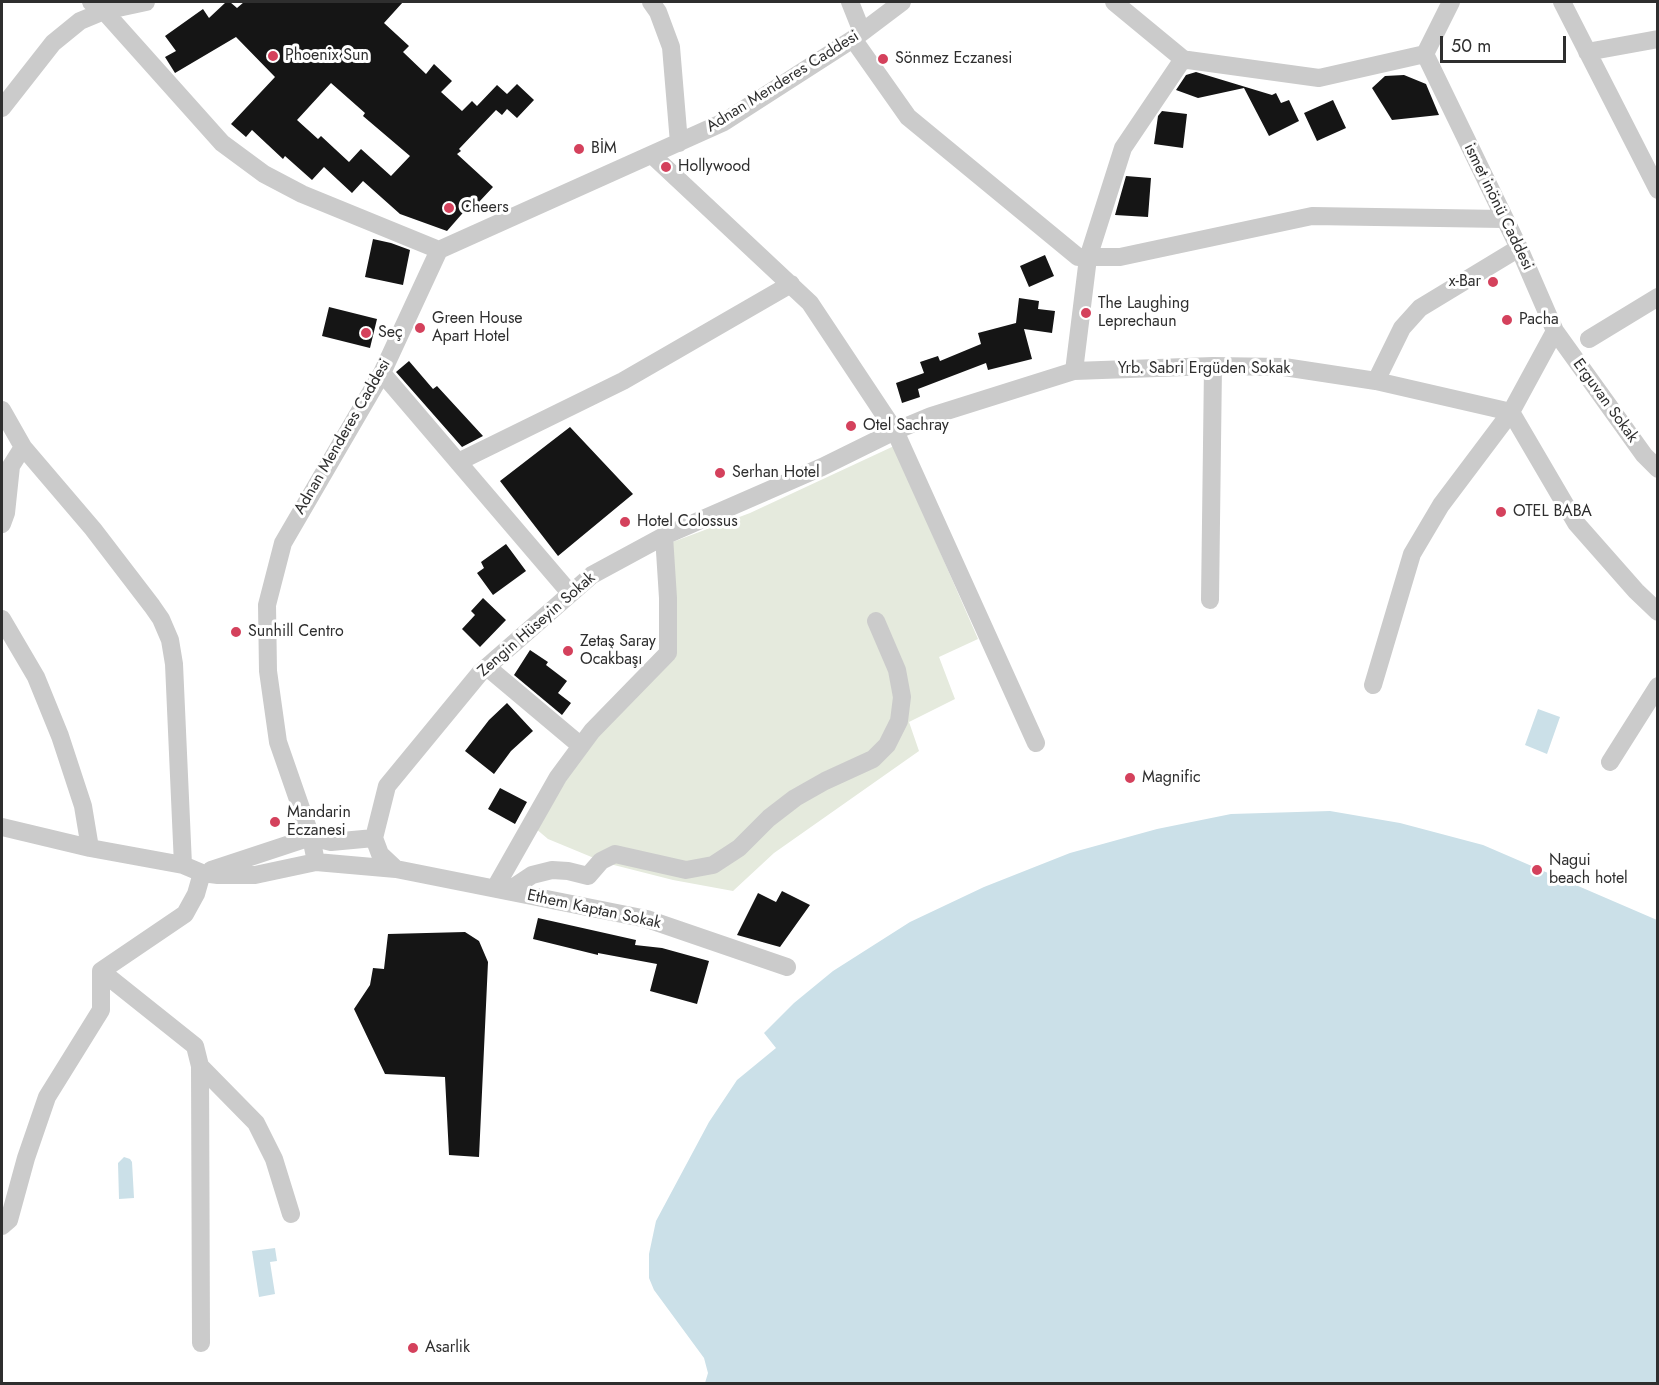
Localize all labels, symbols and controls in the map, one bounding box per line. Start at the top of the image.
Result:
scale bar [1443,24,1569,62]
street label: Adnan Menderes Caddesi [703,27,863,137]
text: 50 m [1451,33,1491,59]
place label: Phoenix Sun [285,46,369,66]
marker: Phoenix Sun [266,49,280,63]
place label: Sönmez Eczanesi [895,49,1012,69]
marker: Sönmez Eczanesi [876,52,890,66]
place label: BİM [591,139,617,159]
street label: ismet inönü Caddesi [1459,141,1537,273]
marker: BİM [572,142,586,156]
place label: Hollywood [678,157,750,177]
marker: Hollywood [659,160,673,174]
place label: Cheers [461,198,509,218]
marker: Cheers [442,201,456,215]
place label: x-Bar [1449,272,1481,292]
marker: x-Bar [1486,275,1500,289]
place label: The Laughing Leprechaun [1098,294,1189,332]
marker: The Laughing Leprechaun [1079,306,1093,320]
place label: Green House Apart Hotel [432,309,523,347]
place label: Pacha [1519,310,1559,330]
marker: Pacha [1500,313,1514,327]
marker: Green House Apart Hotel [413,321,427,335]
place label: Seç [378,323,403,343]
marker: Seç [359,326,373,340]
street label: Erguvan Sokak [1568,355,1642,447]
street label: Adnan Menderes Caddesi [291,356,395,518]
street label: Yrb. Sabri Ergüden Sokak [1118,359,1290,379]
place label: Otel Sachray [863,416,949,436]
marker: Otel Sachray [844,419,858,433]
place label: Serhan Hotel [732,463,820,483]
marker: Serhan Hotel [713,466,727,480]
place label: OTEL BABA [1513,502,1592,522]
marker: OTEL BABA [1494,505,1508,519]
place label: Hotel Colossus [637,512,738,532]
marker: Hotel Colossus [618,515,632,529]
street label: Zengin Hüseyin Sokak [474,569,600,681]
place label: Sunhill Centro [248,622,344,642]
marker: Sunhill Centro [229,625,243,639]
place label: Zetaş Saray Ocakbaşı [580,632,656,670]
marker: Zetaş Saray Ocakbaşı [561,644,575,658]
place label: Magnific [1142,768,1201,788]
marker: Magnific [1123,771,1137,785]
place label: Mandarin Eczanesi [287,803,351,841]
marker: Mandarin Eczanesi [268,815,282,829]
place label: Nagui beach hotel [1549,851,1628,889]
marker: Nagui beach hotel [1530,863,1544,877]
street label: Ethem Kaptan Sokak [525,886,663,934]
place label: Asarlik [425,1338,470,1358]
marker: Asarlik [406,1341,420,1355]

